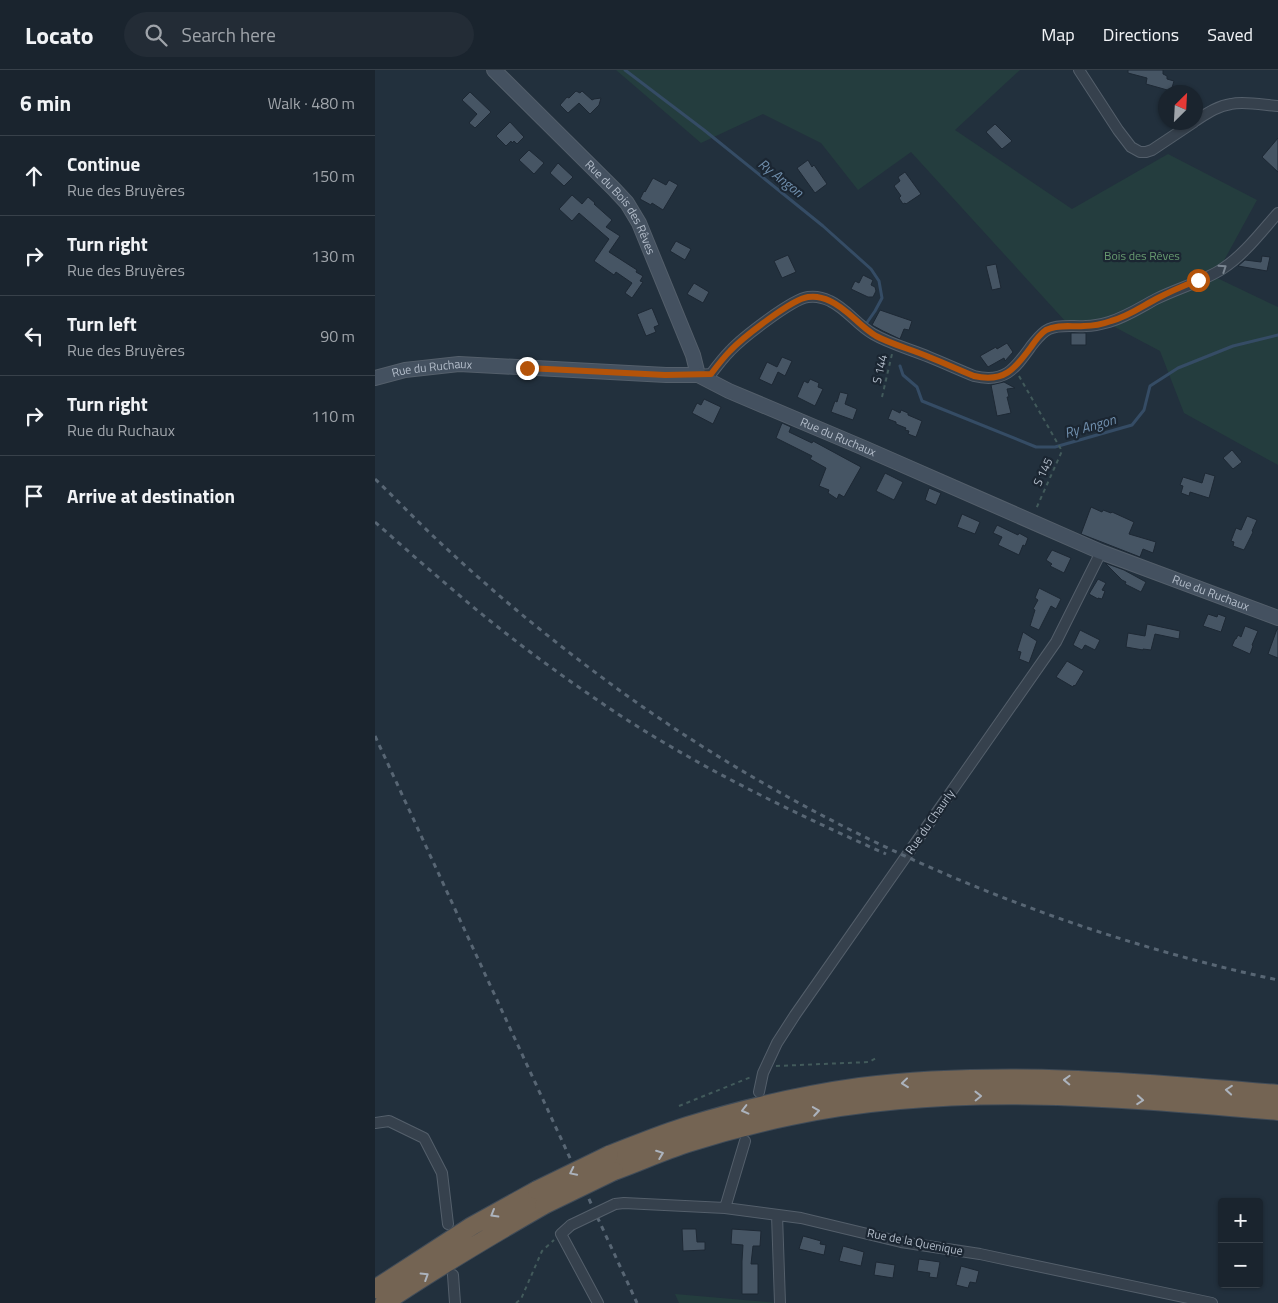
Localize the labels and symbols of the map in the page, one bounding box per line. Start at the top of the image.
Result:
north arrow [1158,85,1203,130]
water label: Ry Angon [754,153,809,203]
street label: Rue du Bois des Rêves [581,155,661,258]
park label: Bois des Rêves [1104,246,1180,265]
one-way arrow [1218,265,1227,274]
route start [1187,269,1210,292]
street label: S 144 [867,352,892,385]
street label: Rue du Ruchaux [389,354,473,382]
route end [516,357,539,380]
water label: Ry Angon [1062,408,1119,443]
street label: Rue du Ruchaux [797,412,880,461]
street label: S 145 [1028,454,1057,489]
street label: Rue du Ruchaux [1170,569,1253,616]
street label: Rue du Chaurly [900,785,959,858]
one-way arrow [1063,1075,1071,1085]
one-way arrow [901,1077,909,1088]
one-way arrow [1225,1085,1233,1096]
one-way arrow [974,1090,982,1101]
one-way arrow [1136,1095,1144,1106]
one-way arrow [741,1104,749,1115]
one-way arrow [812,1107,821,1117]
one-way arrow [655,1150,663,1160]
one-way arrow [569,1166,578,1177]
one-way arrow [491,1208,500,1218]
street label: Rue de la Quenique [866,1223,965,1260]
one-way arrow [419,1273,428,1282]

